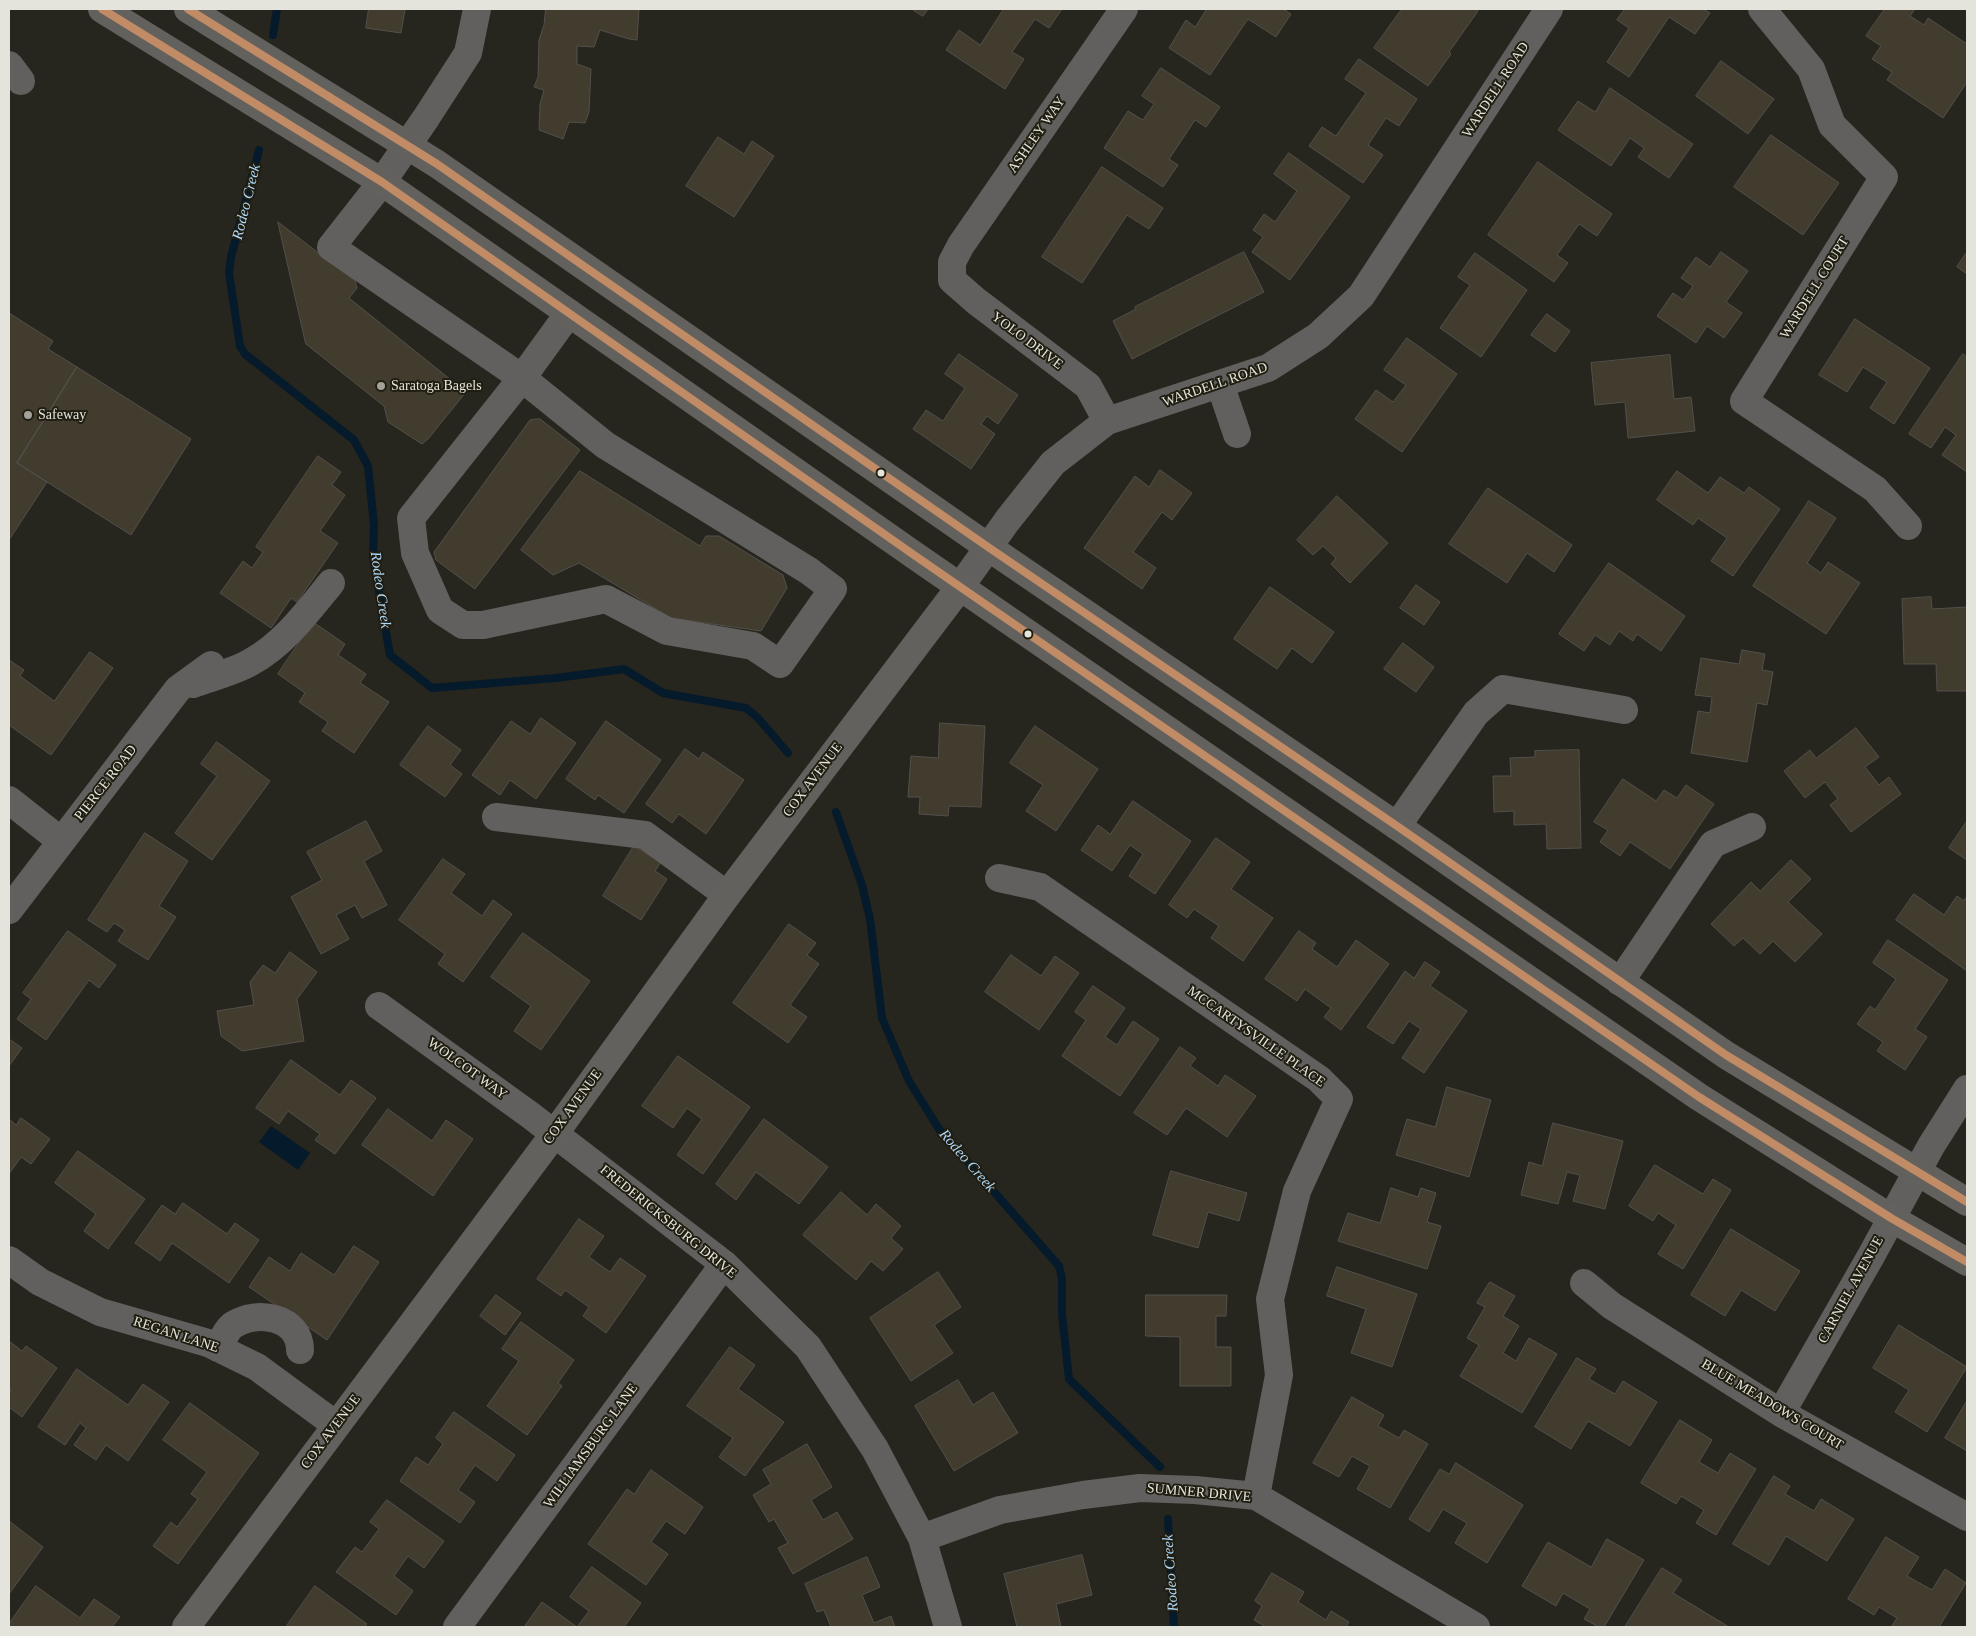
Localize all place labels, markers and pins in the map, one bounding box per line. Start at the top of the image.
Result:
place label: Saratoga Bagels [391,378,482,394]
marker: Saratoga Bagels [375,380,387,392]
place label: Safeway [38,407,86,423]
marker: Safeway [22,409,34,421]
unlabelled marker [876,468,886,478]
unlabelled marker [1023,629,1033,639]

